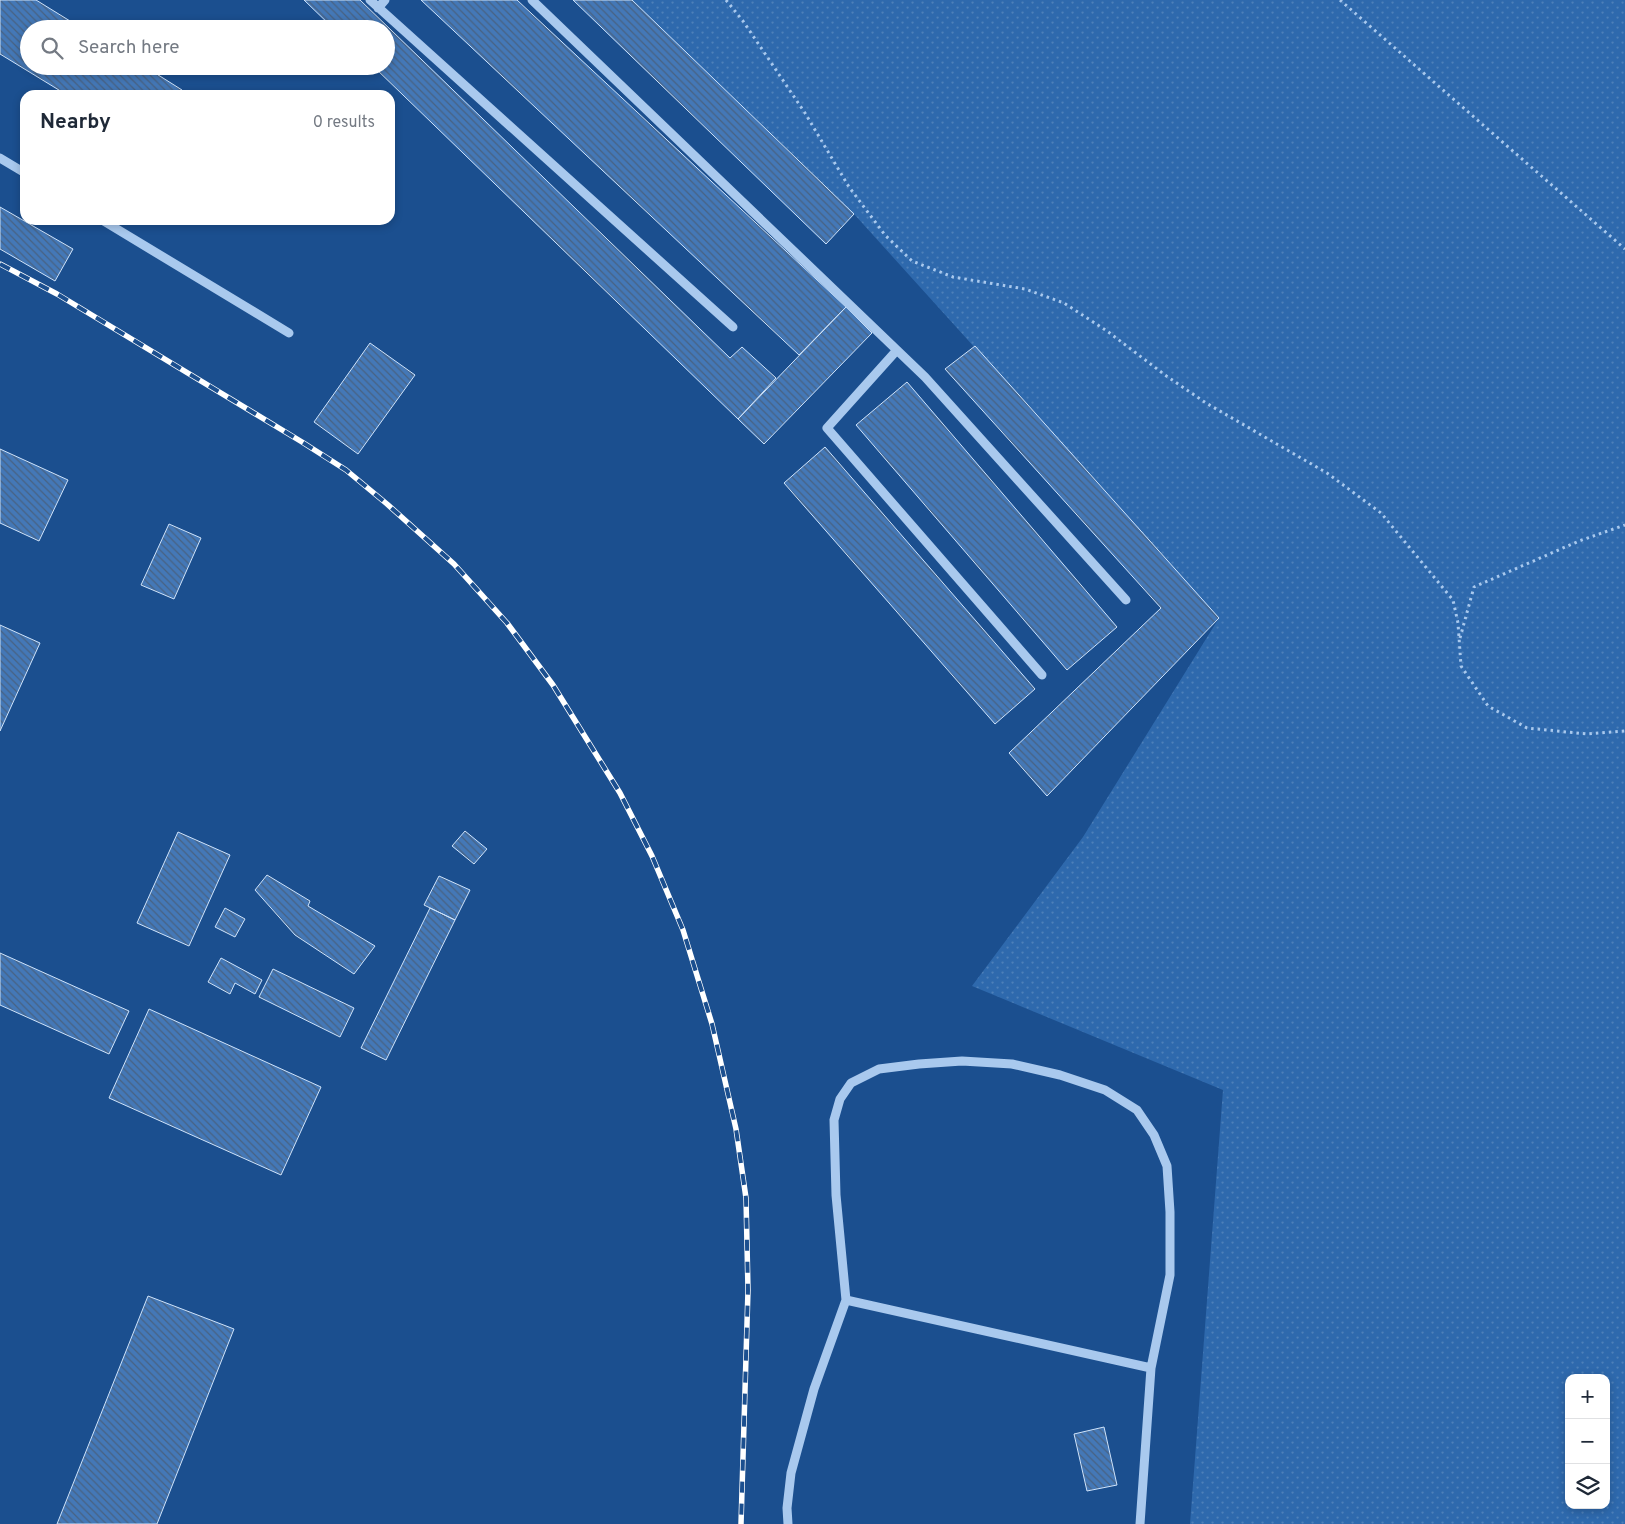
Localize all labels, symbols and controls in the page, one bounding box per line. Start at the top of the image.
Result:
search box [20,20,395,75]
icon: search [38,34,66,62]
text: Search here [78,36,180,60]
text: Nearby [40,109,111,136]
text: 0 results [313,113,375,133]
map controls [1565,1374,1610,1509]
button: + [1565,1374,1610,1419]
button: − [1565,1419,1610,1464]
button: layers [1565,1464,1610,1509]

